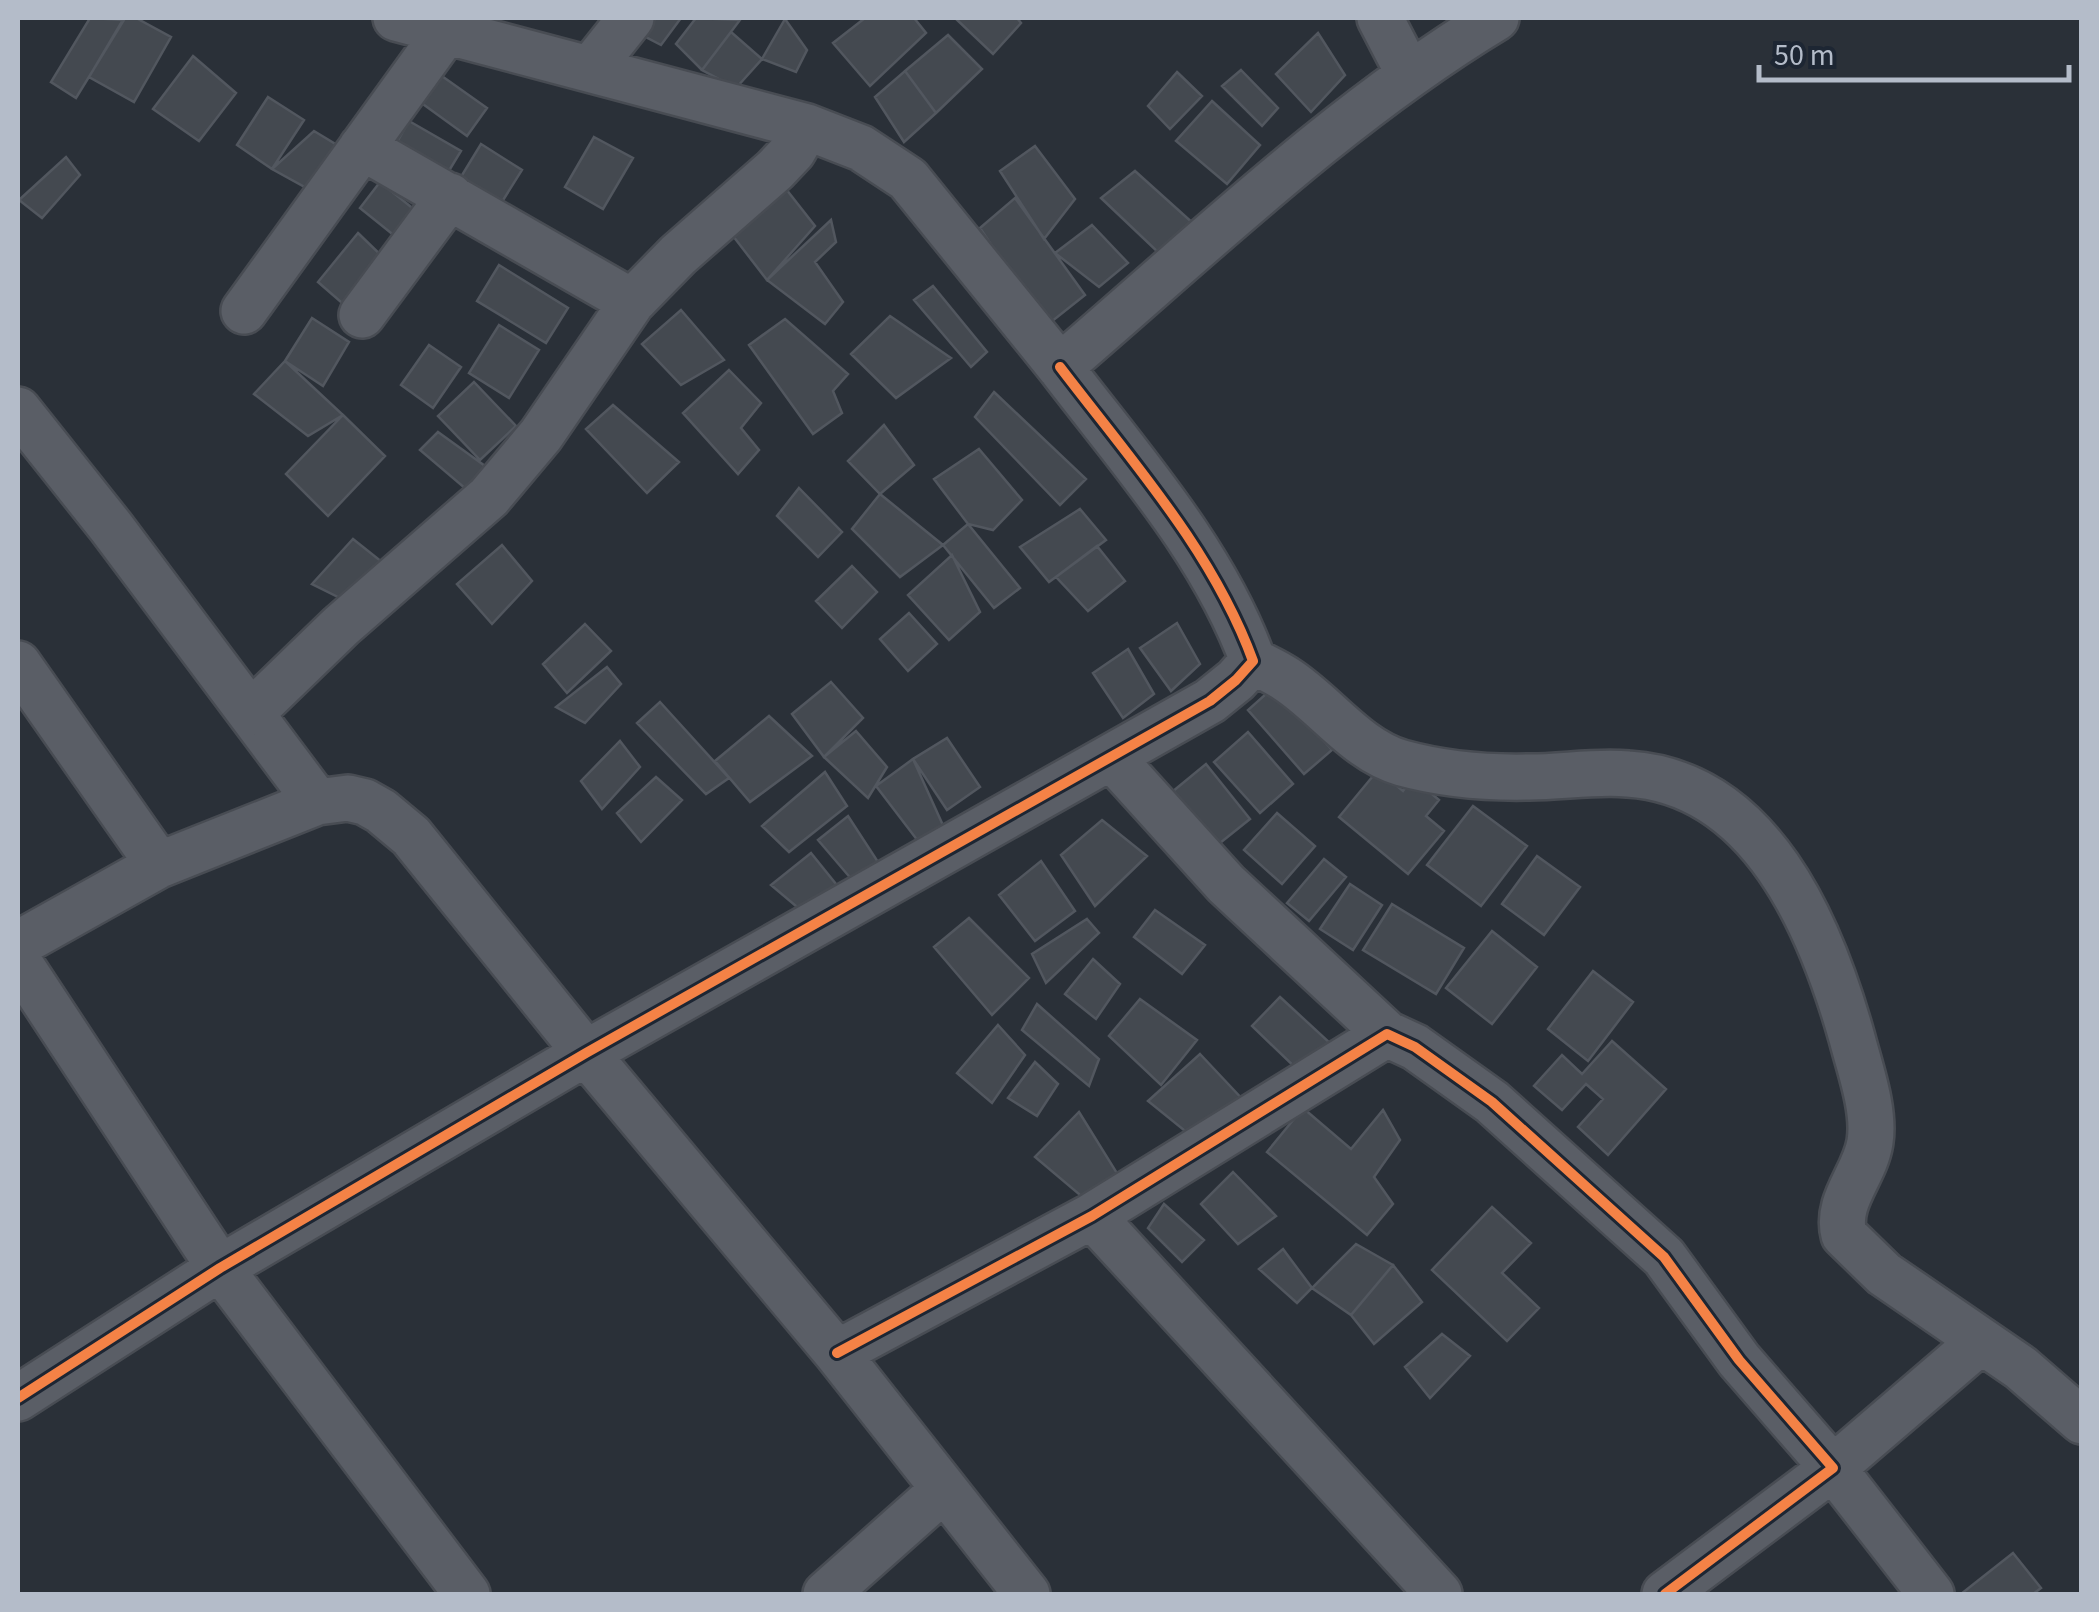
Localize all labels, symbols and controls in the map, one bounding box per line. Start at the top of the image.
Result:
scale bar [1759,20,2069,82]
text: 50 m [1774,34,1835,77]

